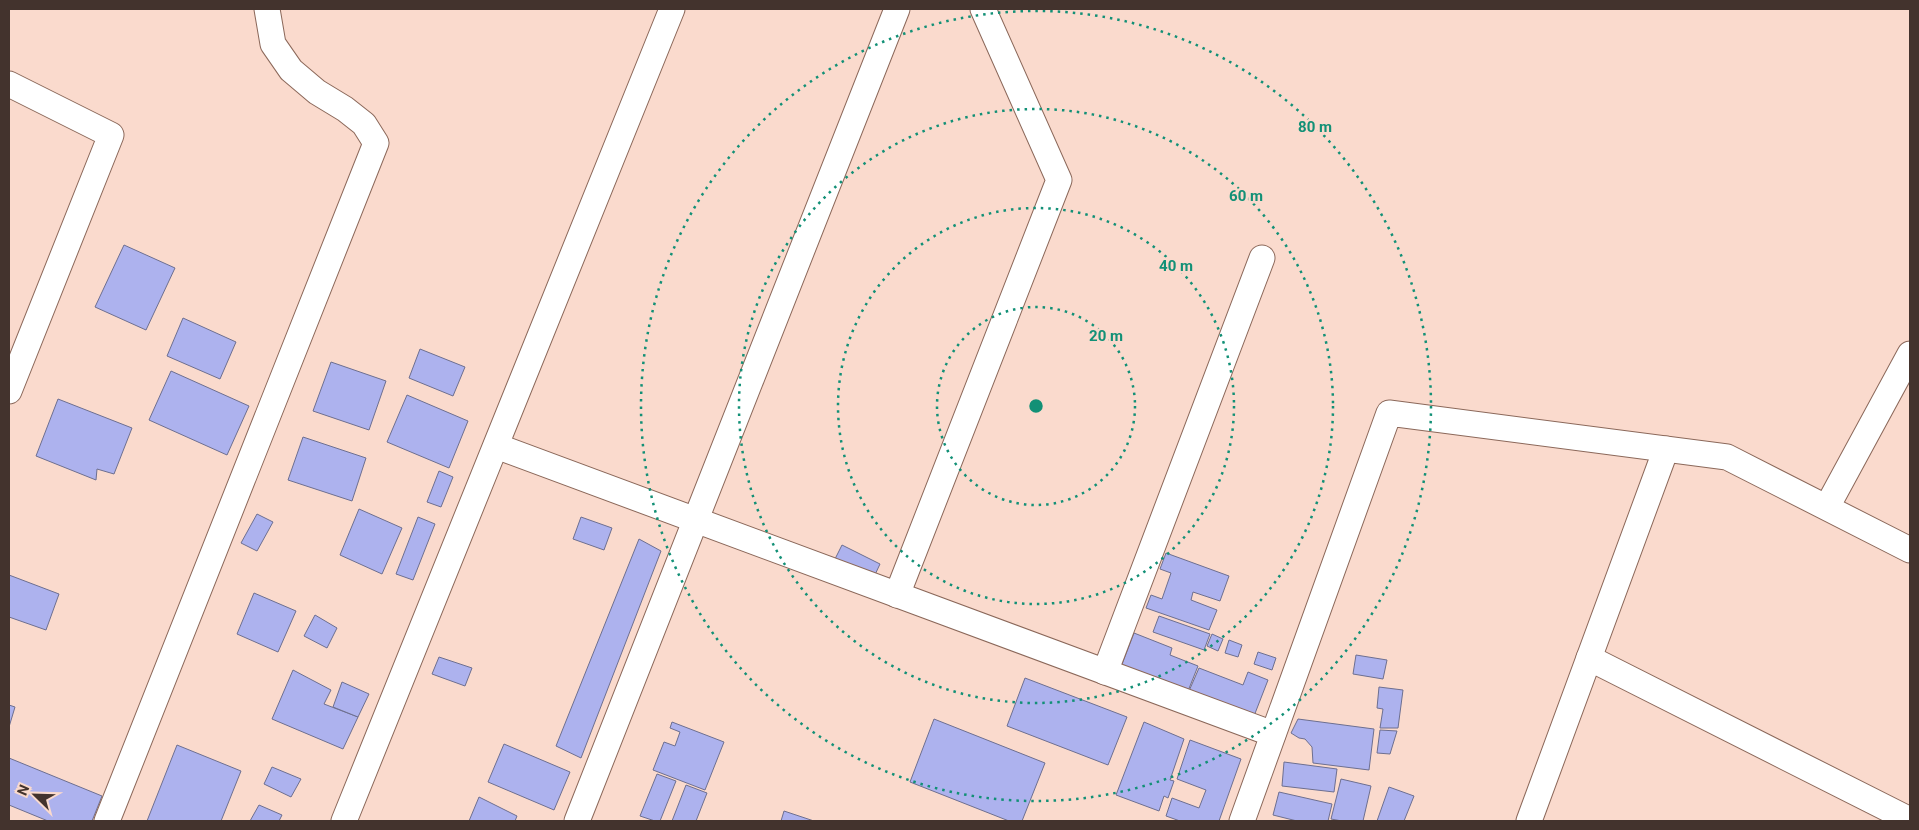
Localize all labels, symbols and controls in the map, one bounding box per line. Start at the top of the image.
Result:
text: 80 m [1298,118,1332,136]
text: 60 m [1229,187,1263,205]
text: 40 m [1159,257,1193,275]
text: 20 m [1089,327,1123,345]
centre of rings [1027,397,1045,415]
north arrow [10,770,60,820]
text: N [14,782,32,798]

